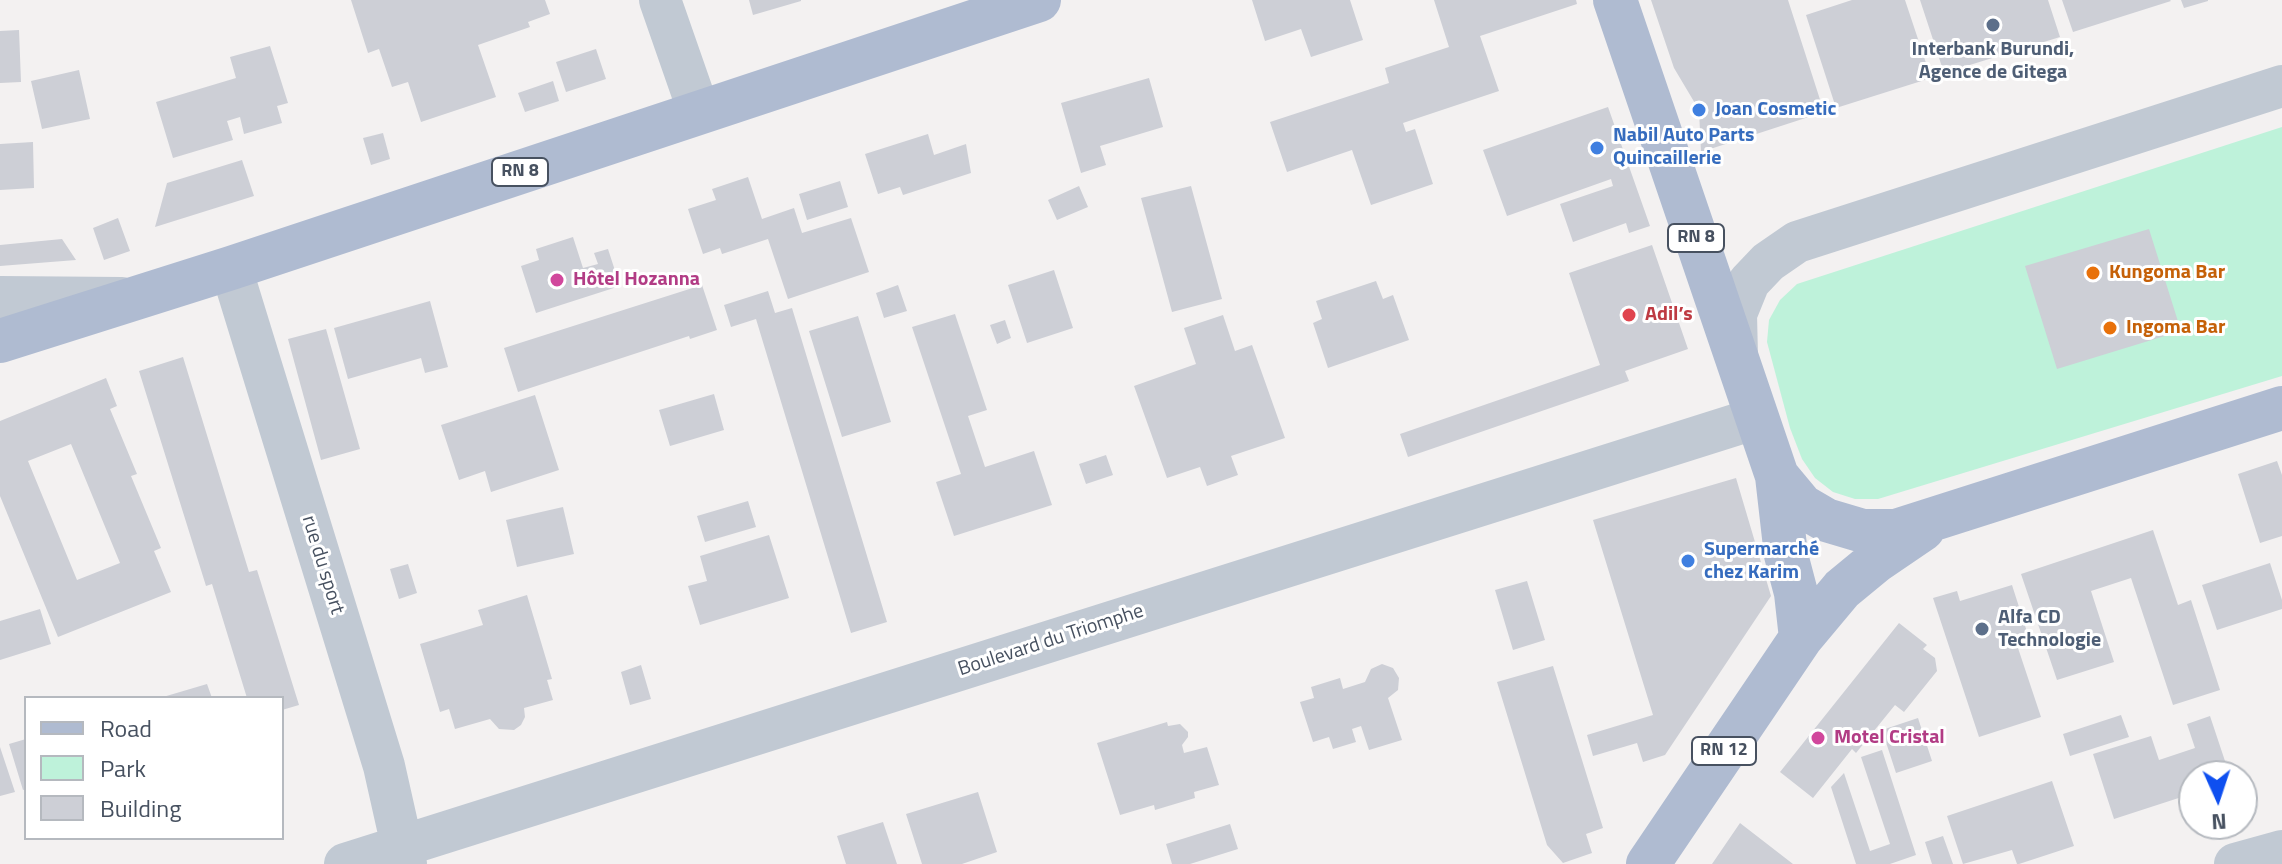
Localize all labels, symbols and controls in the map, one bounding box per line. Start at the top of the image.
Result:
marker: Interbank Burundi, Agence de Gitega [1984,16,2002,34]
place label: Interbank Burundi, Agence de Gitega [1912,38,2074,85]
place label: Joan Cosmetic [1715,98,1836,122]
marker: Joan Cosmetic [1690,101,1708,119]
place label: Nabil Auto Parts Quincaillerie [1613,124,1754,171]
marker: Nabil Auto Parts Quincaillerie [1588,139,1606,157]
road number: RN 8 [492,158,548,186]
road number: RN 8 [1668,224,1724,252]
place label: Kungoma Bar [2109,261,2225,285]
marker: Kungoma Bar [2084,264,2102,282]
place label: Hôtel Hozanna [573,268,700,292]
marker: Hôtel Hozanna [548,271,566,289]
place label: Adil’s [1645,303,1693,327]
marker: Adil’s [1620,306,1638,324]
place label: Ingoma Bar [2126,316,2225,340]
marker: Ingoma Bar [2101,319,2119,337]
street label: rue du sport [296,513,348,617]
place label: Supermarché chez Karim [1704,538,1819,585]
marker: Supermarché chez Karim [1679,552,1697,570]
street label: Boulevard du Triomphe [955,600,1147,682]
place label: Alfa CD Technologie [1998,606,2101,653]
marker: Alfa CD Technologie [1973,620,1991,638]
legend [24,696,284,840]
text: Road [100,710,152,746]
place label: Motel Cristal [1834,726,1945,750]
marker: Motel Cristal [1809,729,1827,747]
road number: RN 12 [1692,737,1756,765]
text: Park [100,750,146,786]
north arrow [2178,760,2258,840]
text: Building [100,790,182,826]
text: N [2211,805,2228,839]

